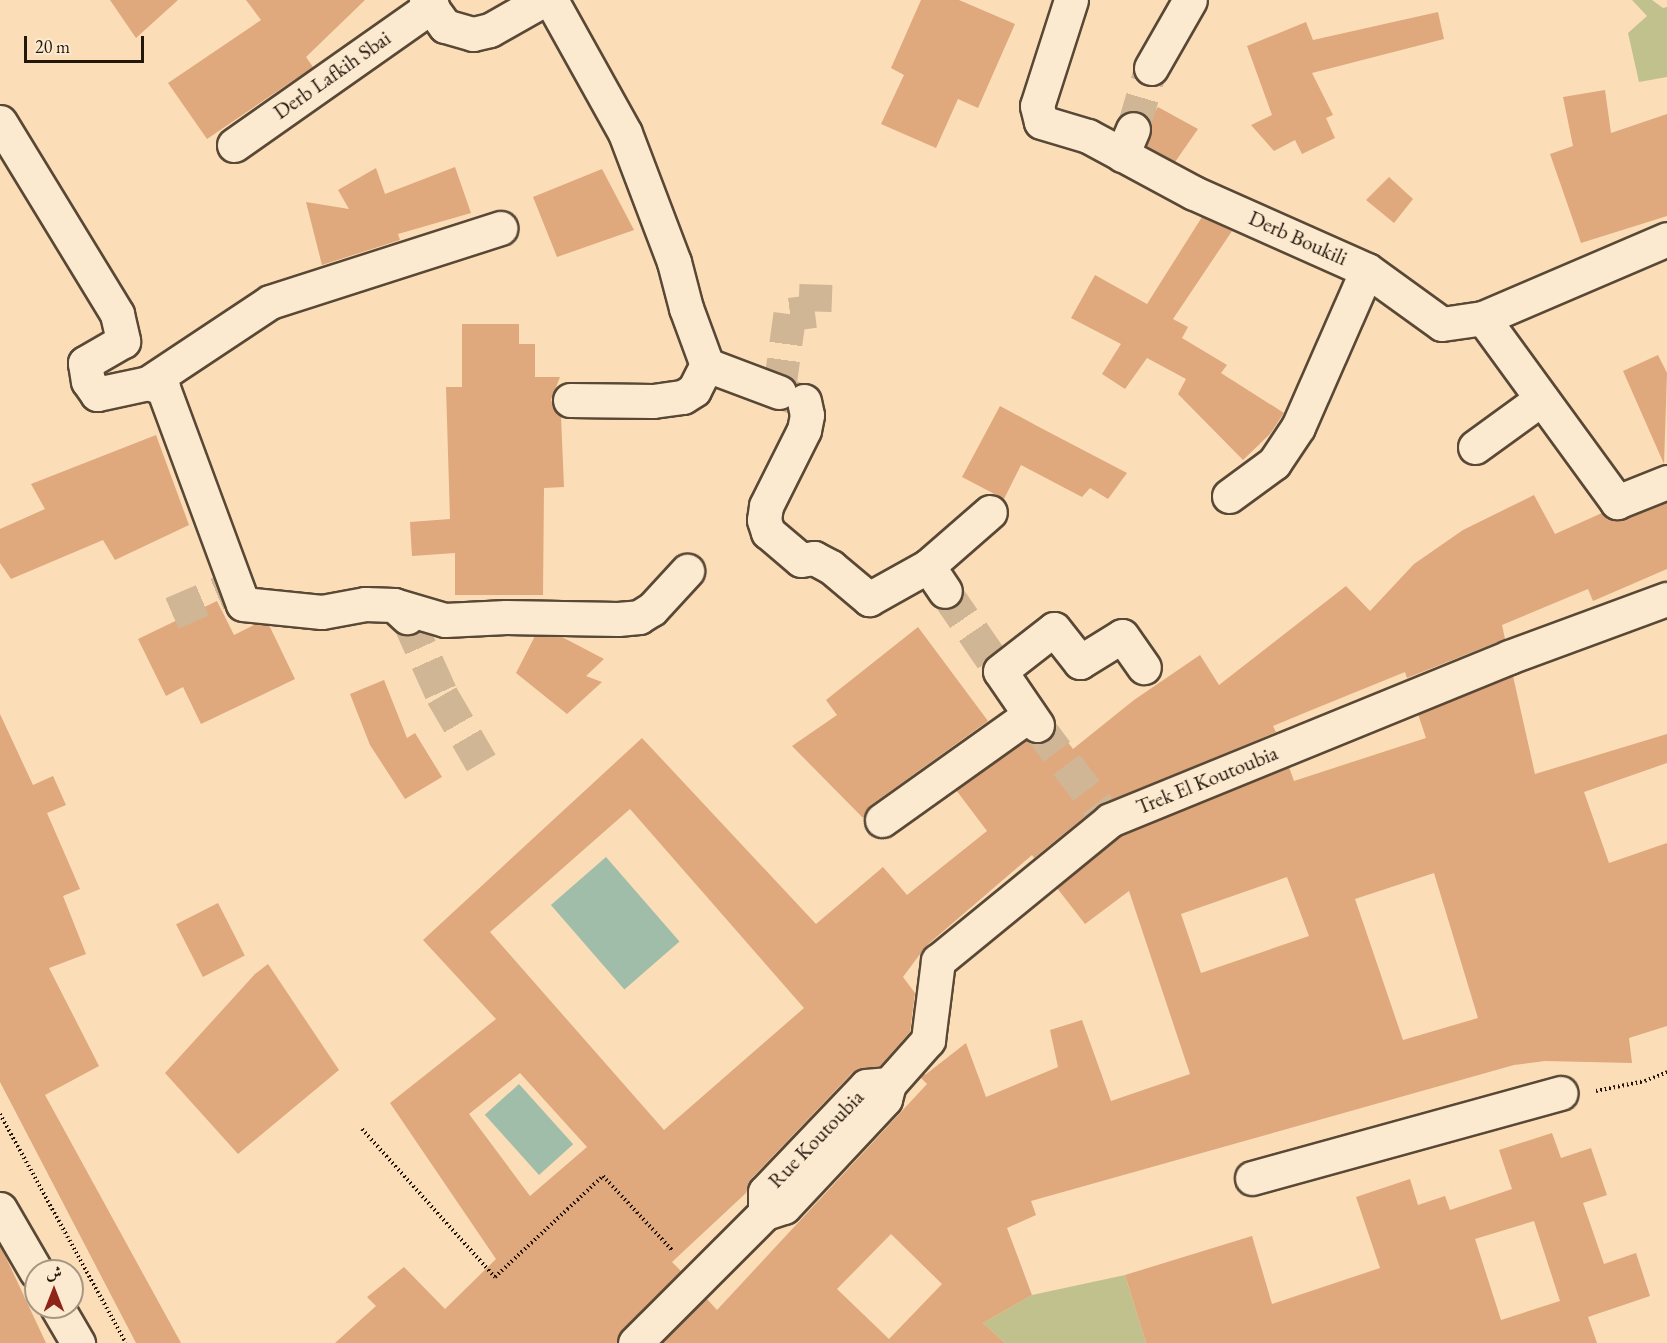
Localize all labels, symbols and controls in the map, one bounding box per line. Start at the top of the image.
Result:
scale bar [27,24,147,62]
street label: Derb Lafkih Sbai [269,25,395,125]
text: 20 m [35,35,70,58]
street label: Derb Boukili [1245,205,1351,271]
street label: Trek El Koutoubia [1133,740,1281,820]
street label: Rue Koutoubia [763,1085,869,1193]
north arrow [24,1259,84,1319]
text: ش [46,1262,62,1283]

